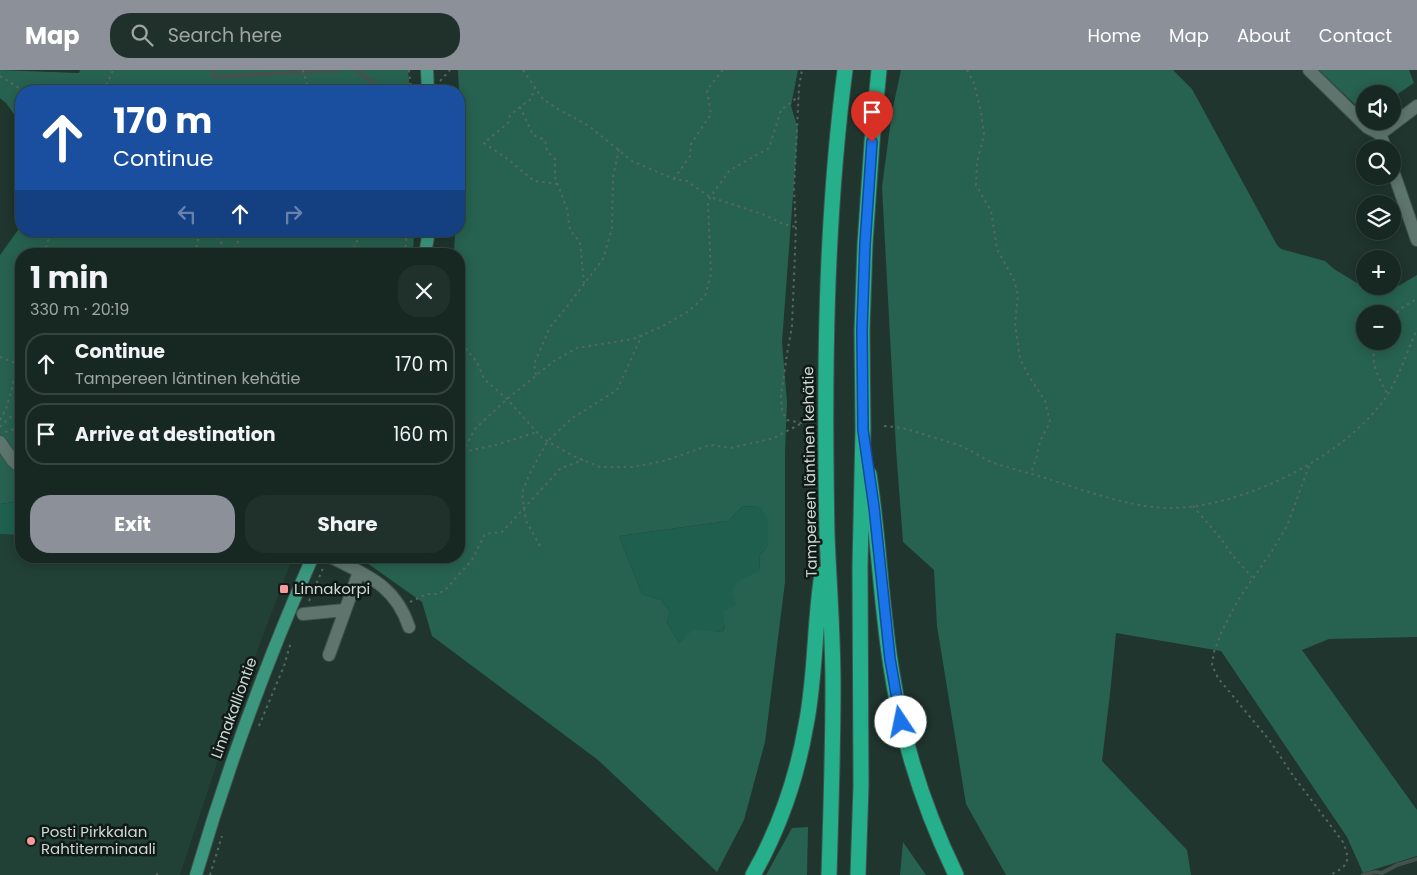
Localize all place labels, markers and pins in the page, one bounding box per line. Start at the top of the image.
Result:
pin [851,91,893,142]
place label: Linnakorpi [294,578,370,599]
marker: Linnakorpi [278,583,290,595]
place label: Posti Pirkkalan Rahtiterminaali [41,821,156,859]
marker: Posti Pirkkalan Rahtiterminaali [25,835,37,847]

